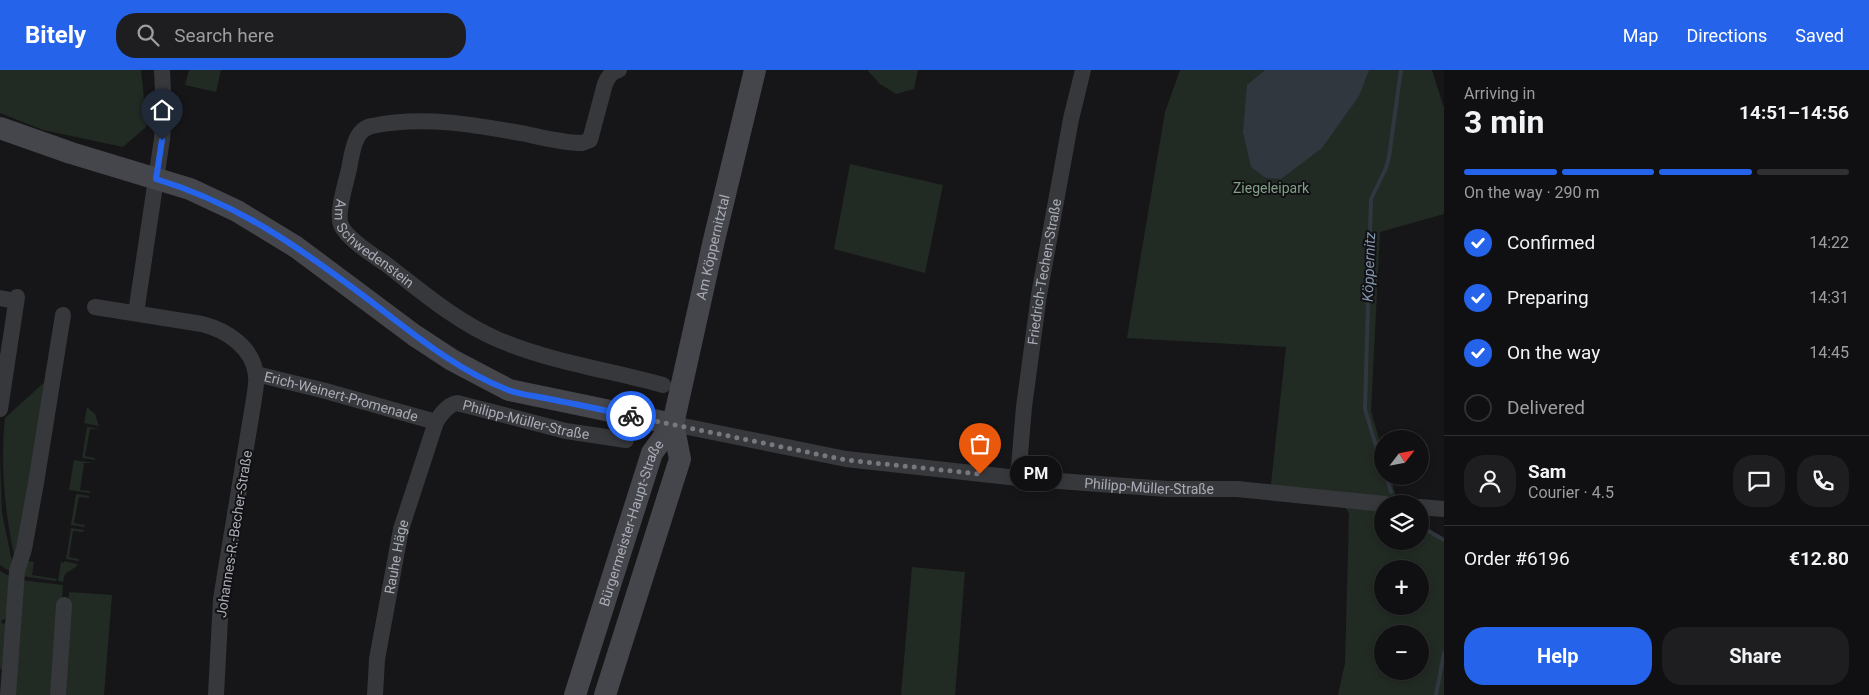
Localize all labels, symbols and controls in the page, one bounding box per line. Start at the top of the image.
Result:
search box [116,13,466,58]
text: Bitely [25,21,86,49]
icon: search [134,21,162,49]
text: Search here [174,24,274,47]
text: Map [1623,25,1658,46]
text: Directions [1686,25,1767,46]
text: Saved [1795,25,1844,46]
text: Arriving in [1464,84,1535,103]
pin [141,89,183,140]
icon: home [148,96,176,124]
text: 14:51–14:56 [1739,101,1849,124]
text: 3 min [1464,103,1544,141]
park label: Ziegeleipark [1233,180,1310,196]
text: On the way · 290 m [1464,183,1600,202]
street label: Am Köppernitztal [693,193,733,301]
street label: Friedrich-Techen-Straße [1024,197,1064,346]
street label: Am Schwedenstein [331,198,417,291]
icon: check [1464,229,1492,257]
water label: Köppernitz [1359,231,1379,302]
text: Confirmed [1507,231,1595,254]
text: 14:22 [1809,233,1849,252]
icon: check [1464,284,1492,312]
text: Preparing [1507,286,1589,309]
text: 14:31 [1809,288,1849,307]
icon: check [1464,339,1492,367]
text: On the way [1507,341,1600,364]
text: 14:45 [1809,343,1849,362]
street label: Erich-Weinert-Promenade [263,368,420,425]
courier [606,391,656,441]
text: Delivered [1507,396,1585,419]
street label: Philipp-Müller-Straße [461,397,590,442]
icon: bike [617,402,645,430]
pin [959,423,1001,474]
icon: bag [966,430,994,458]
north arrow [1374,430,1429,485]
map controls [1374,430,1429,680]
street label: Bürgermeister-Haupt-Straße [596,437,667,608]
street label: Johannes-R.-Becher-Straße [213,449,255,619]
button: person [1464,455,1516,507]
button: chat [1733,455,1785,507]
button: phone [1797,455,1849,507]
callout: PM [1010,456,1062,492]
text: Sam [1528,460,1566,483]
text: PM [1024,464,1048,483]
street label: Philipp-Müller-Straße [1084,475,1214,497]
text: Courier · 4.5 [1528,483,1614,502]
button: layers [1374,495,1429,550]
street label: Rauhe Häge [381,517,412,595]
text: Order #6196 [1464,547,1570,570]
text: €12.80 [1789,547,1849,570]
button: + [1374,560,1429,615]
button: − [1374,625,1429,680]
button: Help [1464,627,1652,685]
button: Share [1662,627,1849,685]

